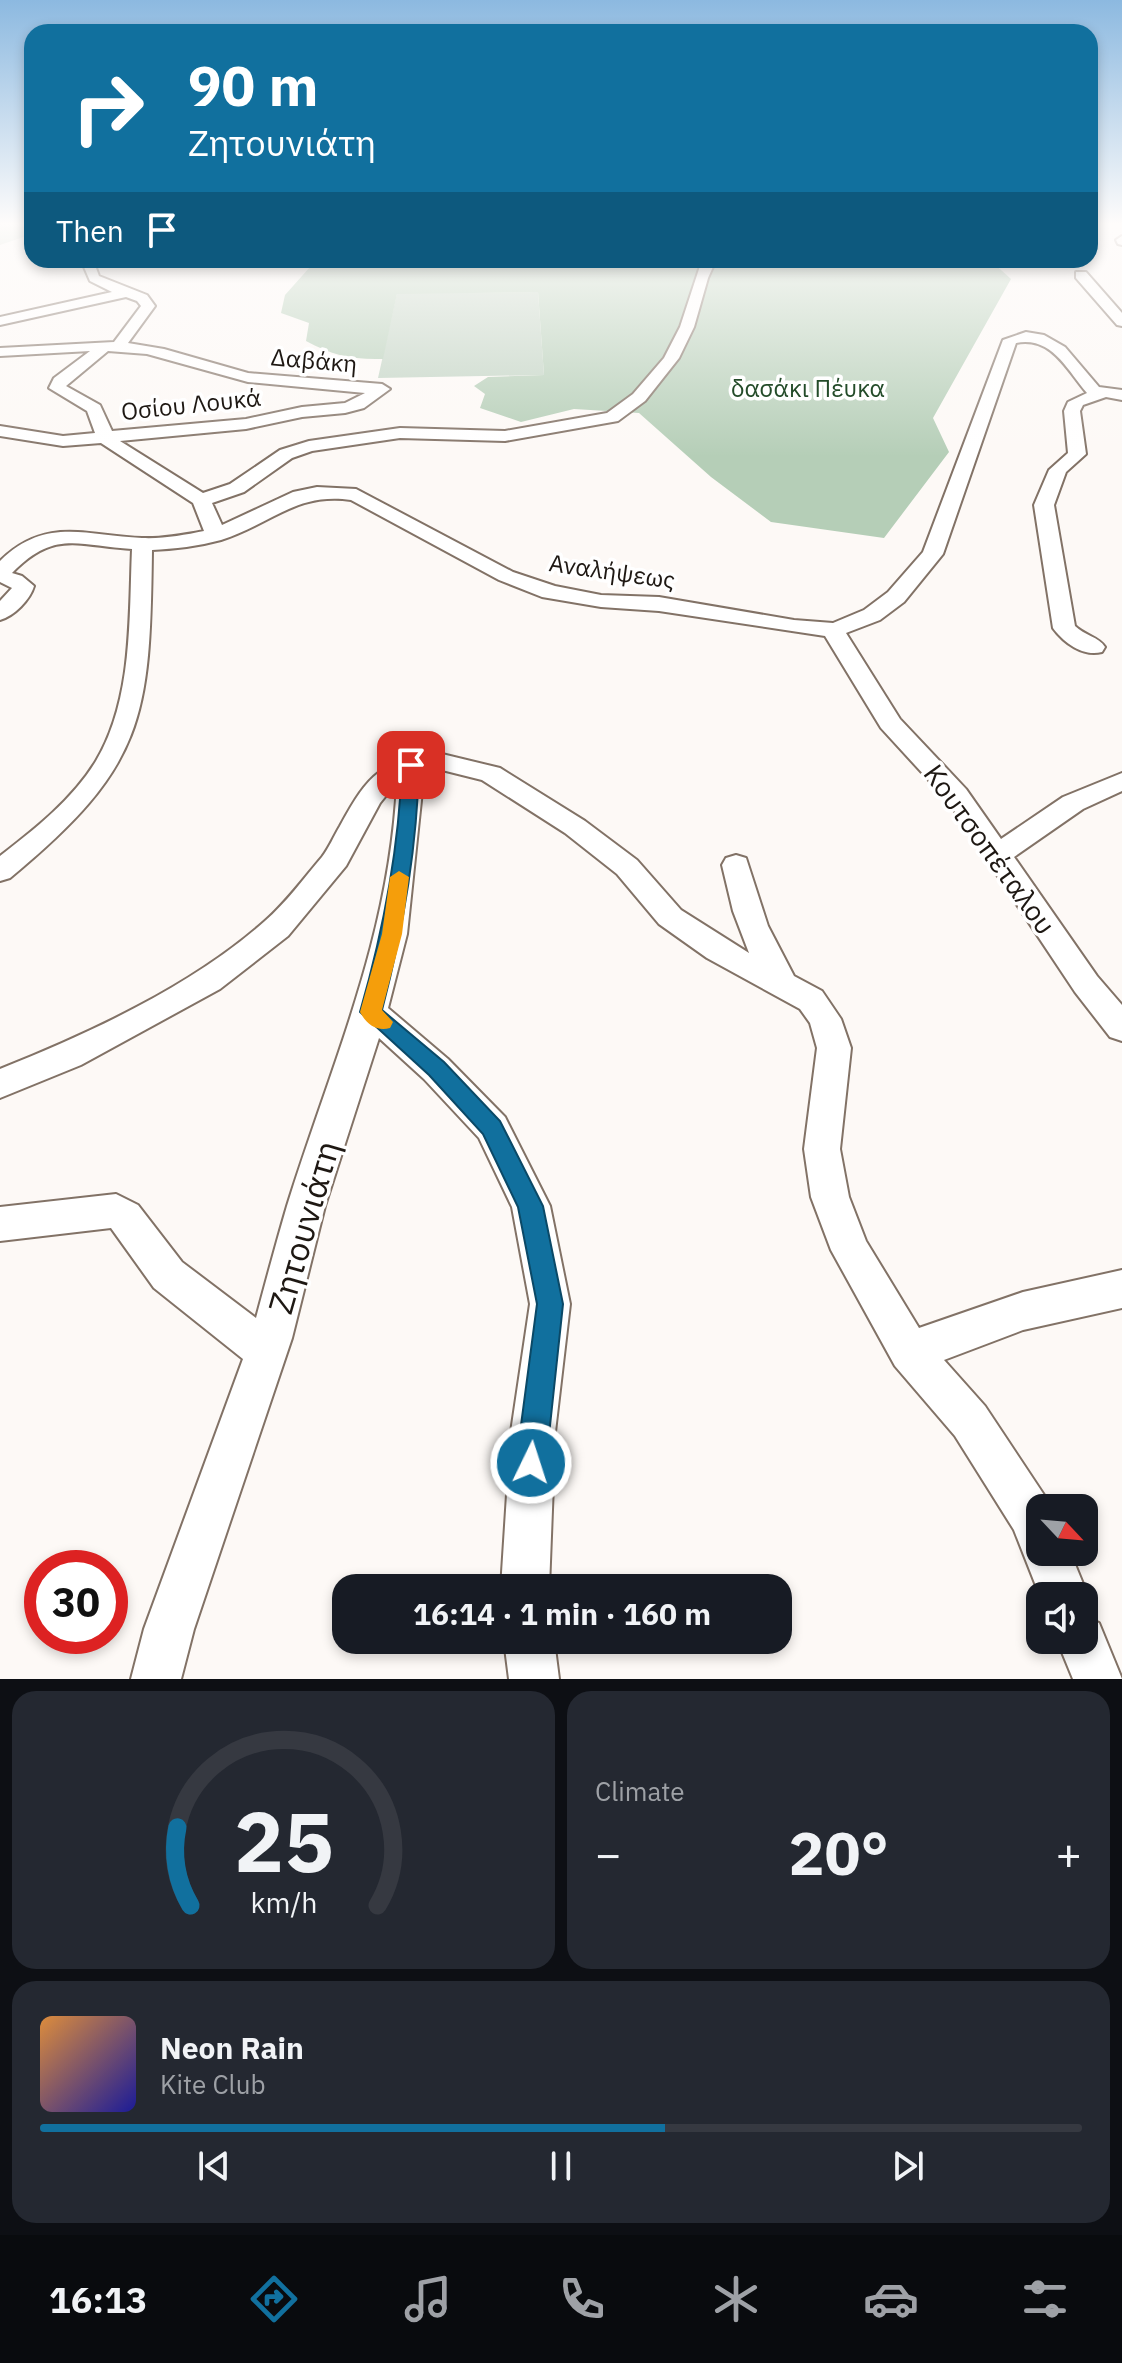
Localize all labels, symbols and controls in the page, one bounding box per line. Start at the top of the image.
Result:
text: 90 m [188,49,318,121]
icon: right [56,56,160,160]
text: Ζητουνιάτη [188,119,376,166]
icon: arrive [140,208,184,252]
text: Then [56,211,124,250]
street label: Δαβάκη [269,340,359,380]
park label: δασάκι Πέυκα [731,372,885,404]
street label: Οσίου Λουκά [119,381,263,427]
street label: Αναλήψεως [547,546,677,596]
pin [377,731,445,799]
icon: arrive [389,743,433,787]
street label: Κουτσοπέταλου [916,756,1064,942]
street label: Ζητουνιάτη [257,1135,349,1319]
position arrow [489,1421,573,1505]
north arrow [1026,1494,1098,1566]
map controls [1026,1494,1098,1654]
speed limit sign: 30 [24,1550,128,1654]
button: sound [1026,1582,1098,1654]
text: 16:14 · 1 min · 160 m [413,1594,711,1633]
text: Climate [595,1774,685,1808]
text: 25 [234,1787,333,1895]
text: 20° [788,1813,889,1892]
text: − [595,1825,621,1882]
text: + [1056,1825,1082,1882]
text: km/h [250,1884,317,1921]
text: Neon Rain [160,2028,304,2067]
text: Kite Club [160,2067,265,2101]
icon: previous [192,2144,236,2188]
icon: pause [539,2144,583,2188]
icon: next [886,2144,930,2188]
icon: directions [246,2271,302,2327]
icon: music [400,2271,456,2327]
icon: phone [554,2271,610,2327]
icon: climate [708,2271,764,2327]
icon: car [863,2271,919,2327]
icon: filters [1017,2271,1073,2327]
text: 16:13 [49,2276,147,2323]

